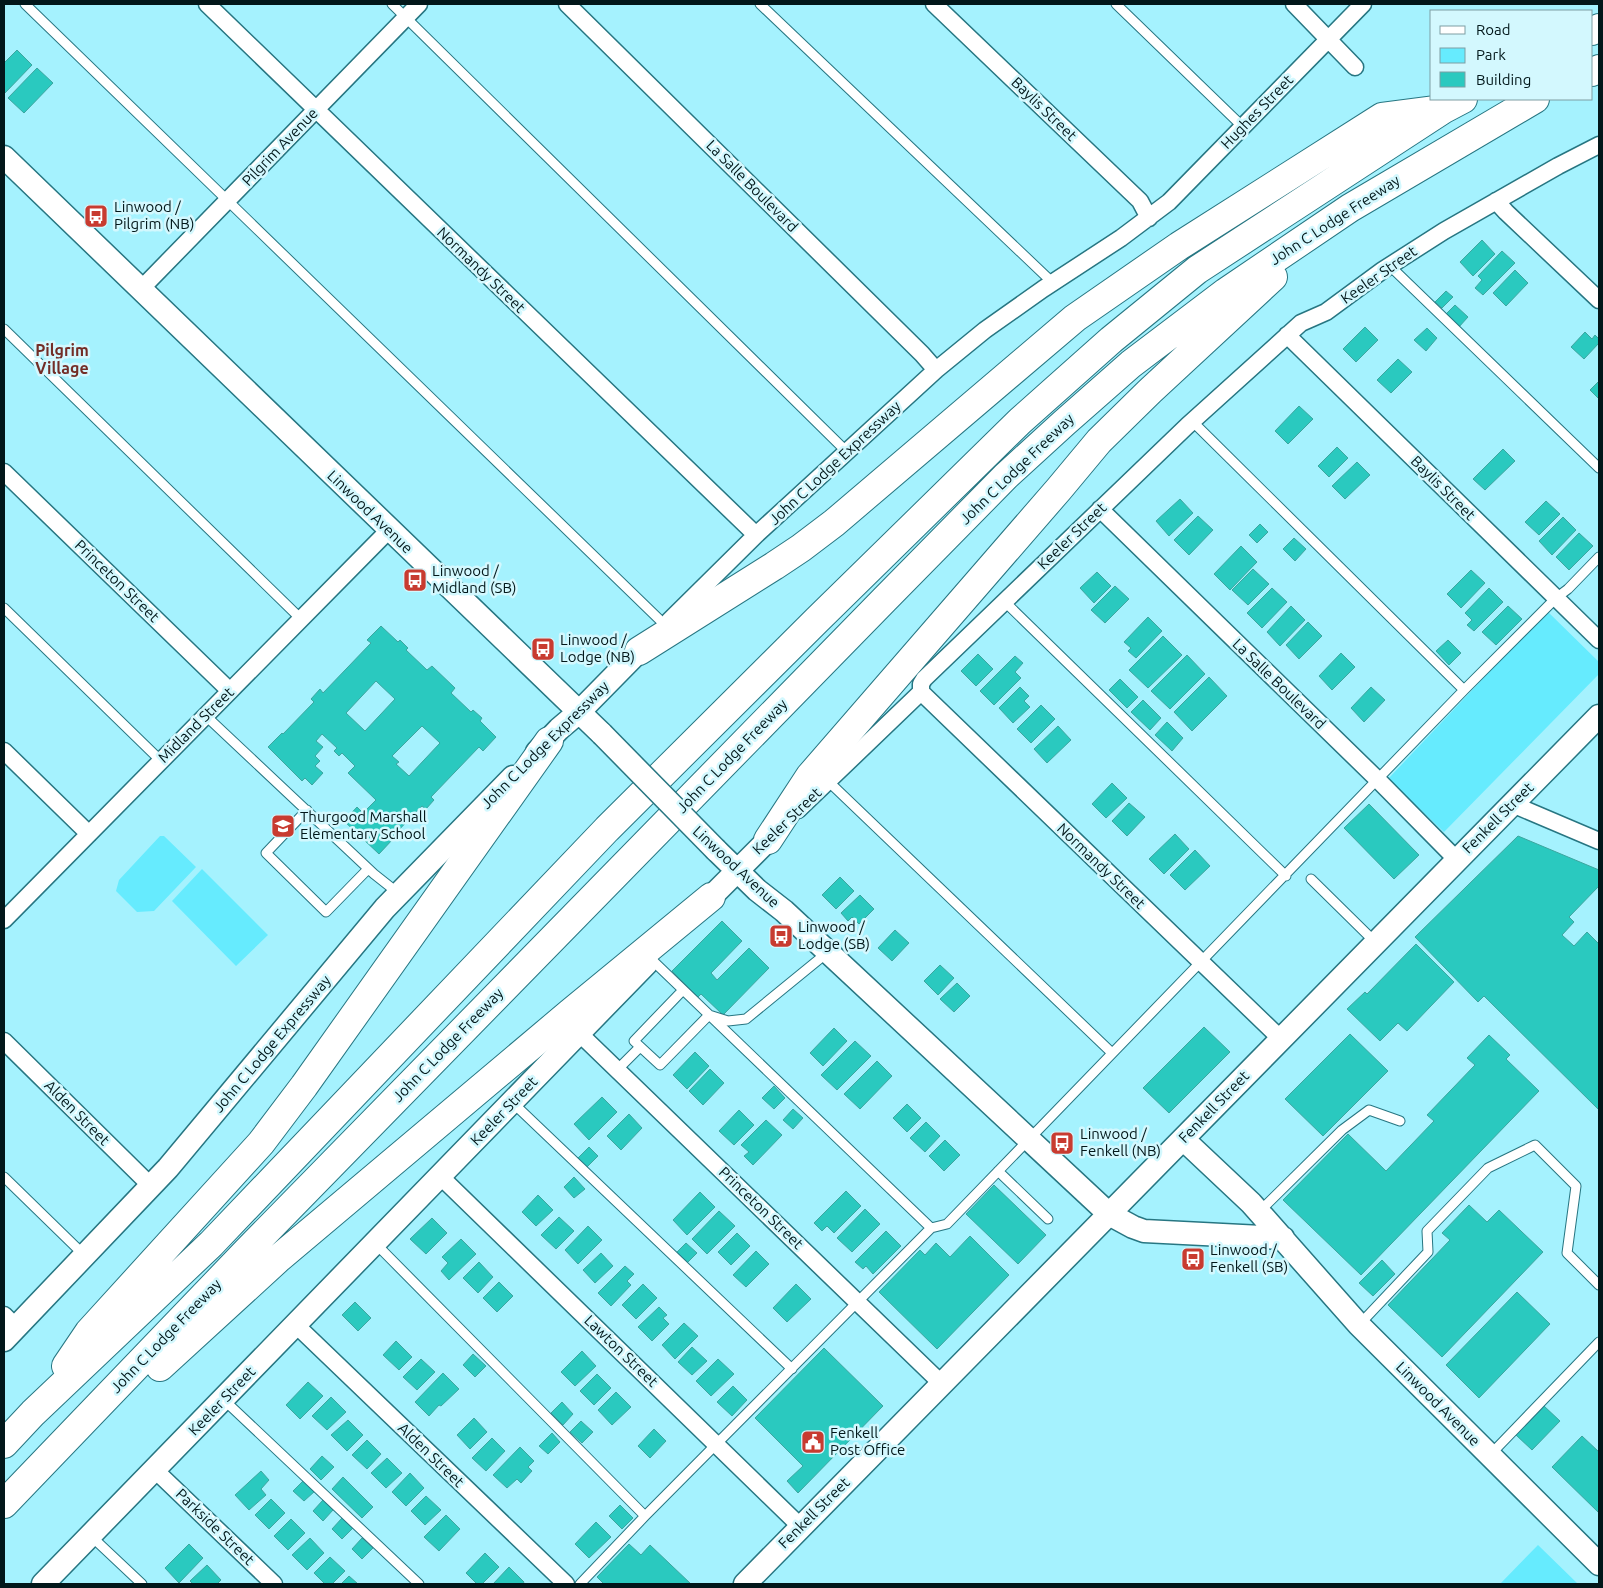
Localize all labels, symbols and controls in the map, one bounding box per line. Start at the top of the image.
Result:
legend [1430,10,1593,100]
text: Road [1476,21,1511,38]
text: Park [1476,46,1506,63]
street label: Hughes Street [1217,71,1296,152]
text: Building [1476,71,1531,88]
street label: Baylis Street [1008,73,1080,144]
street label: Pilgrim Avenue [238,104,321,189]
street label: La Salle Boulevard [703,136,802,235]
street label: John C Lodge Freeway [1267,171,1403,268]
place label: Linwood / Pilgrim (NB) [114,198,194,232]
bus stop icon: Linwood / Pilgrim (NB) [83,203,109,229]
street label: Normandy Street [434,223,529,316]
street label: Keeler Street [1338,242,1420,307]
district label: Pilgrim Village [35,341,89,377]
street label: John C Lodge Expressway [765,397,904,528]
street label: John C Lodge Freeway [956,410,1077,527]
street label: Baylis Street [1408,452,1479,523]
street label: Linwood Avenue [324,467,416,557]
street label: Keeler Street [1034,499,1110,573]
street label: Princeton Street [72,536,163,625]
place label: Linwood / Midland (SB) [432,562,516,596]
bus stop icon: Linwood / Midland (SB) [402,567,428,593]
place label: Linwood / Lodge (NB) [560,631,635,665]
street label: La Salle Boulevard [1229,635,1329,732]
bus stop icon: Linwood / Lodge (NB) [530,636,556,662]
street label: John C Lodge Expressway [477,677,612,812]
street label: Midland Street [154,683,237,766]
street label: John C Lodge Freeway [673,695,790,816]
street label: Fenkell Street [1459,779,1537,857]
street label: Keeler Street [749,784,825,858]
place label: Thurgood Marshall Elementary School [300,808,427,842]
school or university icon: Thurgood Marshall Elementary School [270,813,296,839]
street label: Normandy Street [1054,819,1149,912]
street label: Linwood Avenue [690,822,783,911]
place label: Linwood / Lodge (SB) [798,918,870,952]
bus stop icon: Linwood / Lodge (SB) [768,923,794,949]
street label: John C Lodge Expressway [209,972,334,1116]
street label: John C Lodge Freeway [389,984,506,1105]
street label: Fenkell Street [1175,1067,1252,1146]
street label: Keeler Street [467,1073,541,1148]
street label: Alden Street [41,1077,113,1149]
place label: Linwood / Fenkell (NB) [1080,1125,1161,1159]
bus stop icon: Linwood / Fenkell (NB) [1049,1130,1075,1156]
street label: Princeton Street [716,1163,807,1252]
place label: Linwood / Fenkell (SB) [1210,1241,1288,1275]
bus stop icon: Linwood / Fenkell (SB) [1180,1246,1206,1272]
street label: John C Lodge Freeway [107,1275,224,1396]
street label: Lawton Street [581,1311,662,1390]
street label: Linwood Avenue [1393,1358,1484,1449]
street label: Keeler Street [185,1363,259,1438]
street label: Alden Street [395,1419,468,1490]
place label: Fenkell Post Office [830,1424,905,1458]
public building icon: Fenkell Post Office [800,1429,826,1455]
street label: Fenkell Street [775,1474,853,1552]
street label: Parkside Street [173,1485,258,1568]

